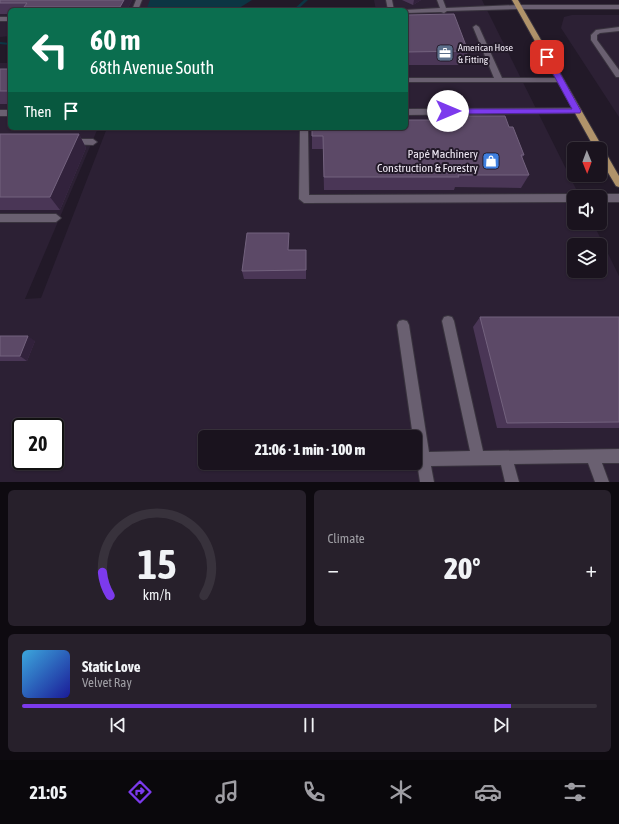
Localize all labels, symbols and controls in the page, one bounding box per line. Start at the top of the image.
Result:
icon: left [24,24,76,76]
text: 60 m [90,24,140,56]
pin [530,40,564,74]
place label: American Hose & Fitting [458,42,513,65]
office icon: American Hose & Fitting [435,43,455,63]
icon: arrive [536,46,558,68]
text: 68th Avenue South [90,57,214,78]
position arrow [427,90,469,132]
icon: arrive [60,100,82,122]
text: Then [24,103,52,120]
north arrow [567,142,607,182]
map controls [567,142,607,278]
place label: Papé Machinery Construction & Forestry [377,147,478,175]
shop icon: Papé Machinery Construction & Forestry [481,151,501,171]
button: sound [567,190,607,230]
button: layers [567,238,607,278]
speed limit sign: 20 [12,418,64,470]
text: 21:06 · 1 min · 100 m [255,441,365,458]
text: Climate [328,531,365,546]
text: 15 [137,540,176,588]
text: 20° [444,551,480,585]
text: − [328,556,339,582]
text: + [586,556,597,582]
text: km/h [143,587,171,603]
text: Static Love [82,658,141,675]
text: Velvet Ray [82,675,132,690]
icon: previous [107,714,129,736]
icon: pause [298,714,320,736]
icon: next [490,714,512,736]
icon: directions [126,778,154,806]
icon: music [213,778,241,806]
icon: phone [300,778,328,806]
icon: climate [387,778,415,806]
icon: car [474,778,502,806]
icon: filters [561,778,589,806]
text: 21:05 [30,782,67,803]

